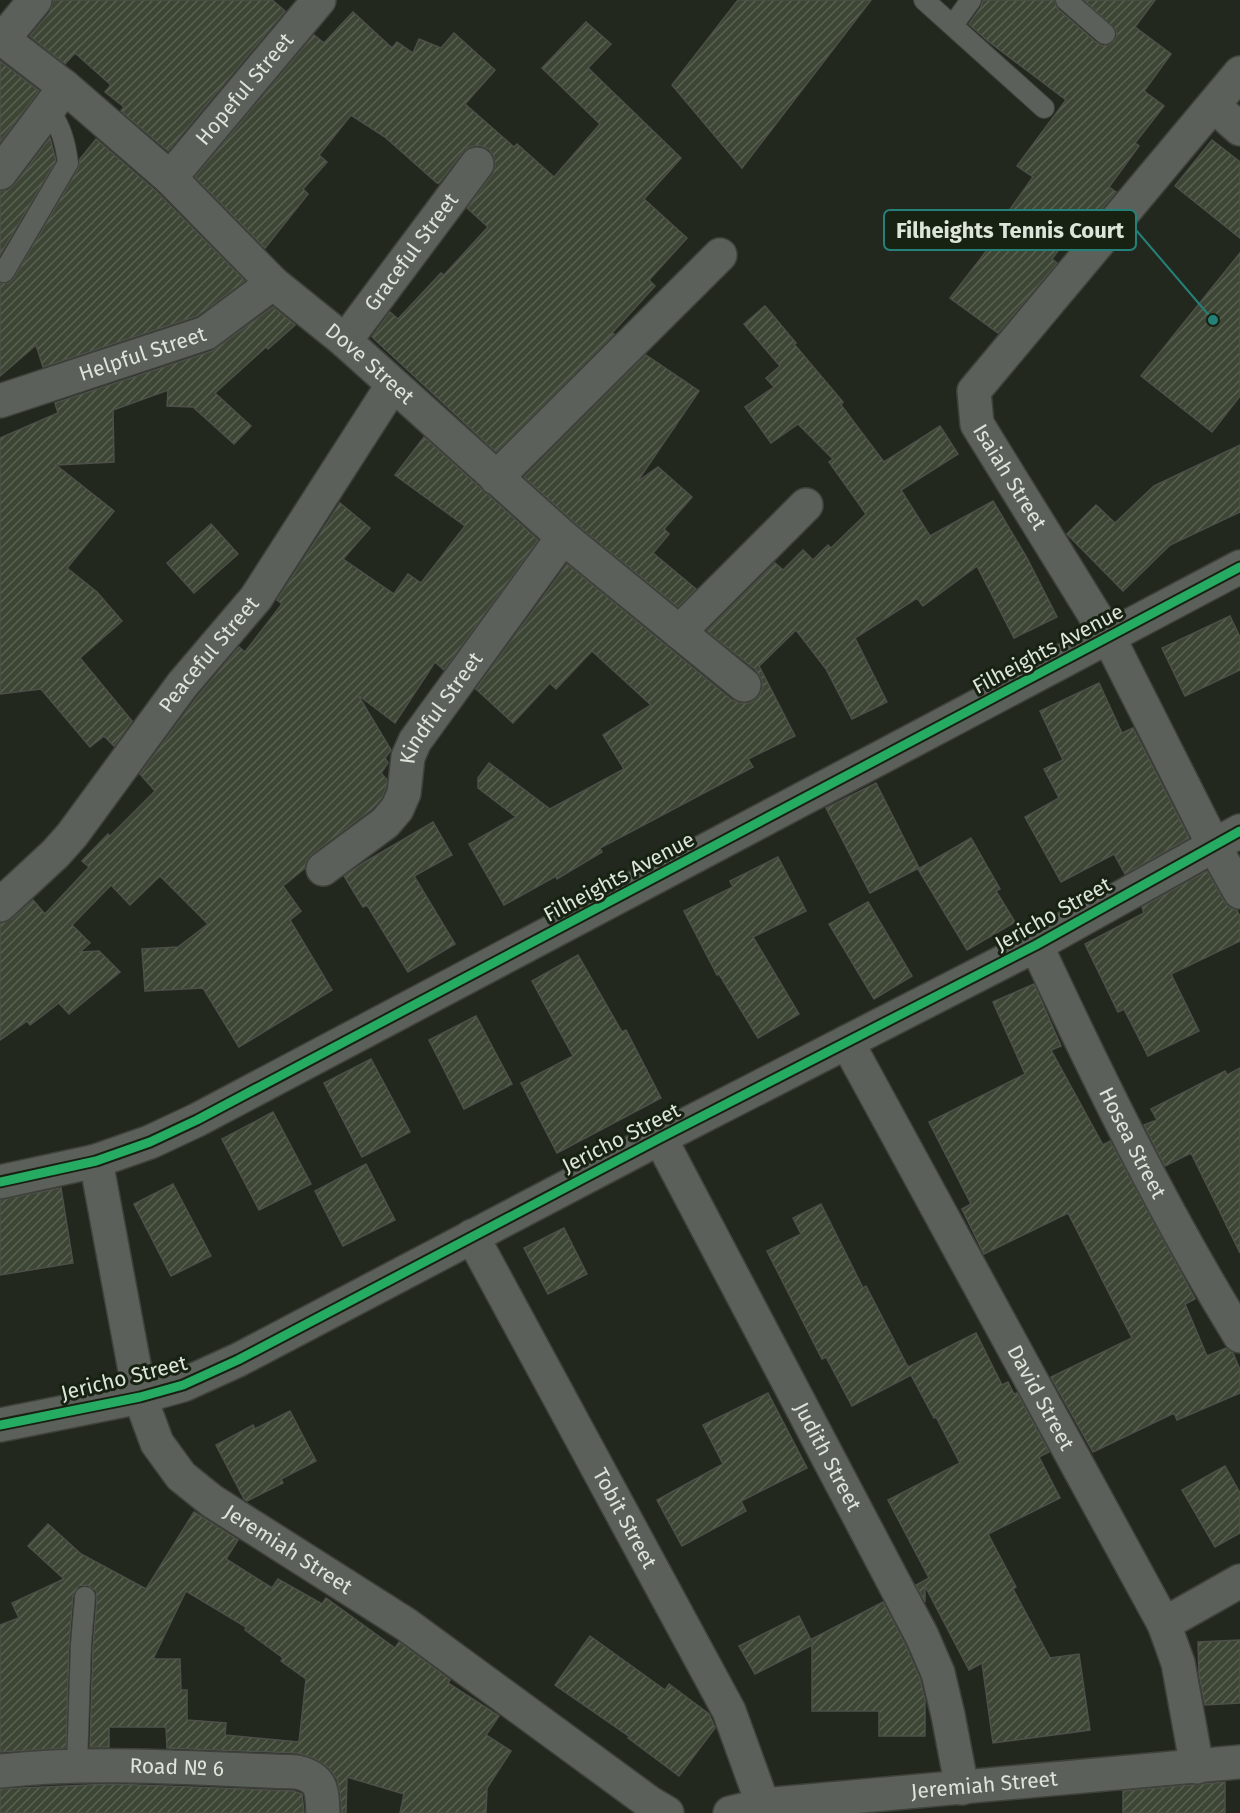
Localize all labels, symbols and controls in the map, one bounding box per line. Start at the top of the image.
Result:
street label: Hopeful Street [190,27,299,151]
street label: Graceful Street [359,187,464,316]
callout: Filheights Tennis Court [884,210,1136,250]
text: Filheights Tennis Court [896,217,1125,244]
street label: Dove Street [320,317,420,410]
street label: Helpful Street [75,321,210,387]
street label: Isaiah Street [967,419,1052,535]
street label: Peaceful Street [153,591,265,718]
street label: Filheights Avenue [968,598,1128,700]
street label: Kindful Street [394,647,488,765]
street label: Filheights Avenue [539,826,699,928]
street label: Jericho Street [990,871,1116,957]
street label: Hosea Street [1093,1083,1172,1203]
street label: Jericho Street [558,1097,685,1179]
street label: David Street [1002,1341,1080,1455]
street label: Jericho Street [58,1350,190,1406]
street label: Judith Street [788,1398,867,1516]
street label: Tobit Street [587,1464,663,1574]
street label: Jeremiah Street [219,1499,358,1600]
street label: Road № 6 [129,1753,225,1782]
street label: Jeremiah Street [910,1765,1059,1805]

